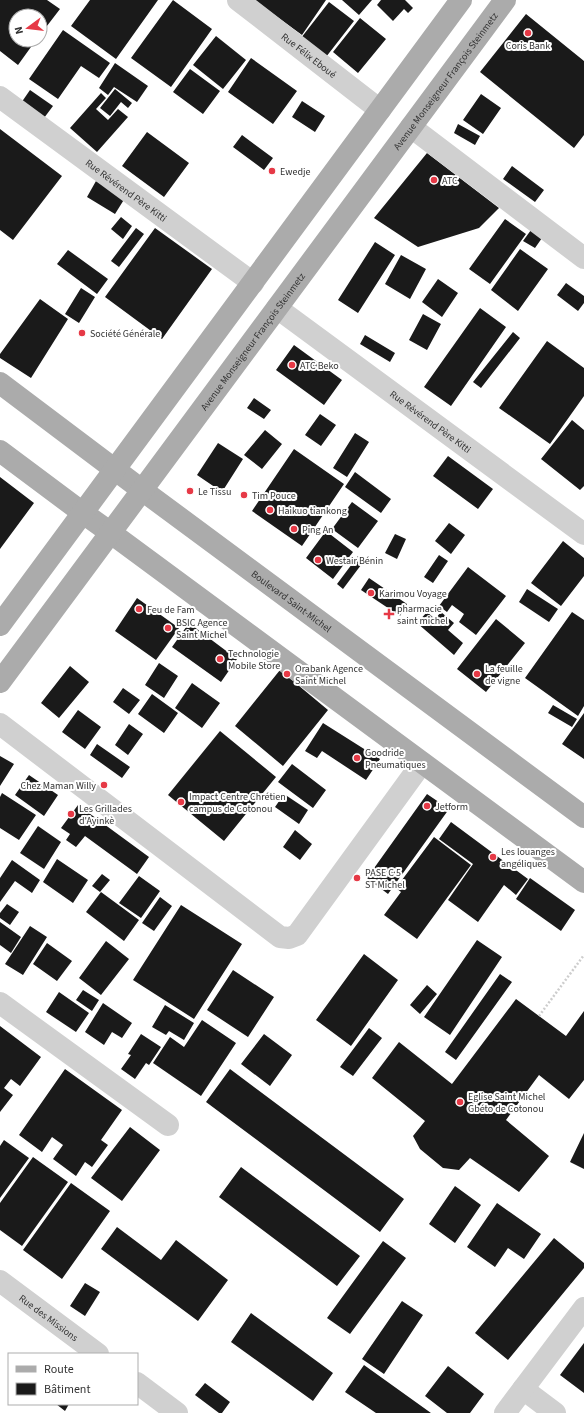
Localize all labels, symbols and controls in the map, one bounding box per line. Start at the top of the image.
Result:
north arrow [8,8,48,48]
street label: Avenue Monseigneur François Steinmetz [390,10,502,153]
text: N [11,25,27,36]
marker: Coris Bank [523,28,533,38]
street label: Rue Félix Eboué [278,30,339,82]
place label: Coris Bank [506,39,550,53]
street label: Rue Révérend Père Kitti [82,156,169,225]
place label: Ewedje [280,165,310,179]
marker: Ewedje [267,166,277,176]
place label: ATC [442,174,458,188]
marker: ATC [429,175,439,185]
street label: Avenue Monseigneur François Steinmetz [197,270,309,414]
place label: Société Générale [90,327,160,341]
marker: Société Générale [77,328,87,338]
place label: ATC Beko [300,359,339,373]
marker: ATC Beko [287,360,297,370]
street label: Rue Révérend Père Kitti [387,387,474,457]
place label: Le Tissu [198,485,231,499]
marker: Le Tissu [185,486,195,496]
place label: Tim Pouce [252,489,296,503]
marker: Tim Pouce [239,490,249,500]
place label: Haikuo tiankong [278,504,347,518]
marker: Haikuo tiankong [265,505,275,515]
place label: Ping An [302,523,334,537]
marker: Ping An [289,524,299,534]
place label: Westair Bénin [326,554,383,568]
marker: Westair Bénin [313,555,323,565]
street label: Boulevard Saint-Michel [248,567,334,636]
place label: Karimou Voyage [379,587,447,601]
marker: Karimou Voyage [366,588,376,598]
place label: pharmacie saint michel [397,602,448,628]
place label: Feu de Fam [147,603,195,617]
marker: Feu de Fam [134,604,144,614]
marker: pharmacie saint michel [384,609,394,619]
place label: BSIC Agence Saint Michel [176,616,228,642]
marker: BSIC Agence Saint Michel [163,623,173,633]
place label: Technologie Mobile Store [228,647,280,673]
marker: Technologie Mobile Store [215,654,225,664]
place label: Orabank Agence Saint Michel [295,662,363,688]
place label: La feuille de vigne [485,662,523,688]
marker: Orabank Agence Saint Michel [282,669,292,679]
marker: La feuille de vigne [472,669,482,679]
place label: Goodride Pneumatiques [365,746,426,772]
marker: Goodride Pneumatiques [352,753,362,763]
place label: Chez Maman Willy [20,779,96,793]
marker: Chez Maman Willy [99,780,109,790]
place label: Impact Centre Chrétien campus de Cotonou [189,790,286,816]
marker: Impact Centre Chrétien campus de Cotonou [176,797,186,807]
place label: Jetform [435,800,468,814]
marker: Jetform [422,801,432,811]
place label: Les Grillades d'Ayinkè [79,802,132,828]
marker: Les Grillades d'Ayinkè [66,809,76,819]
place label: Les louanges angéliques [501,845,555,871]
marker: Les louanges angéliques [488,852,498,862]
place label: PASE C 5 ST Michel [365,866,405,892]
marker: PASE C 5 ST Michel [352,873,362,883]
place label: Eglise Saint Michel Gbéto de Cotonou [468,1090,546,1116]
marker: Eglise Saint Michel Gbéto de Cotonou [455,1097,465,1107]
street label: Rue des Missions [16,1292,81,1345]
legend [8,1353,138,1405]
text: Route [44,1361,74,1378]
text: Bâtiment [44,1381,90,1398]

